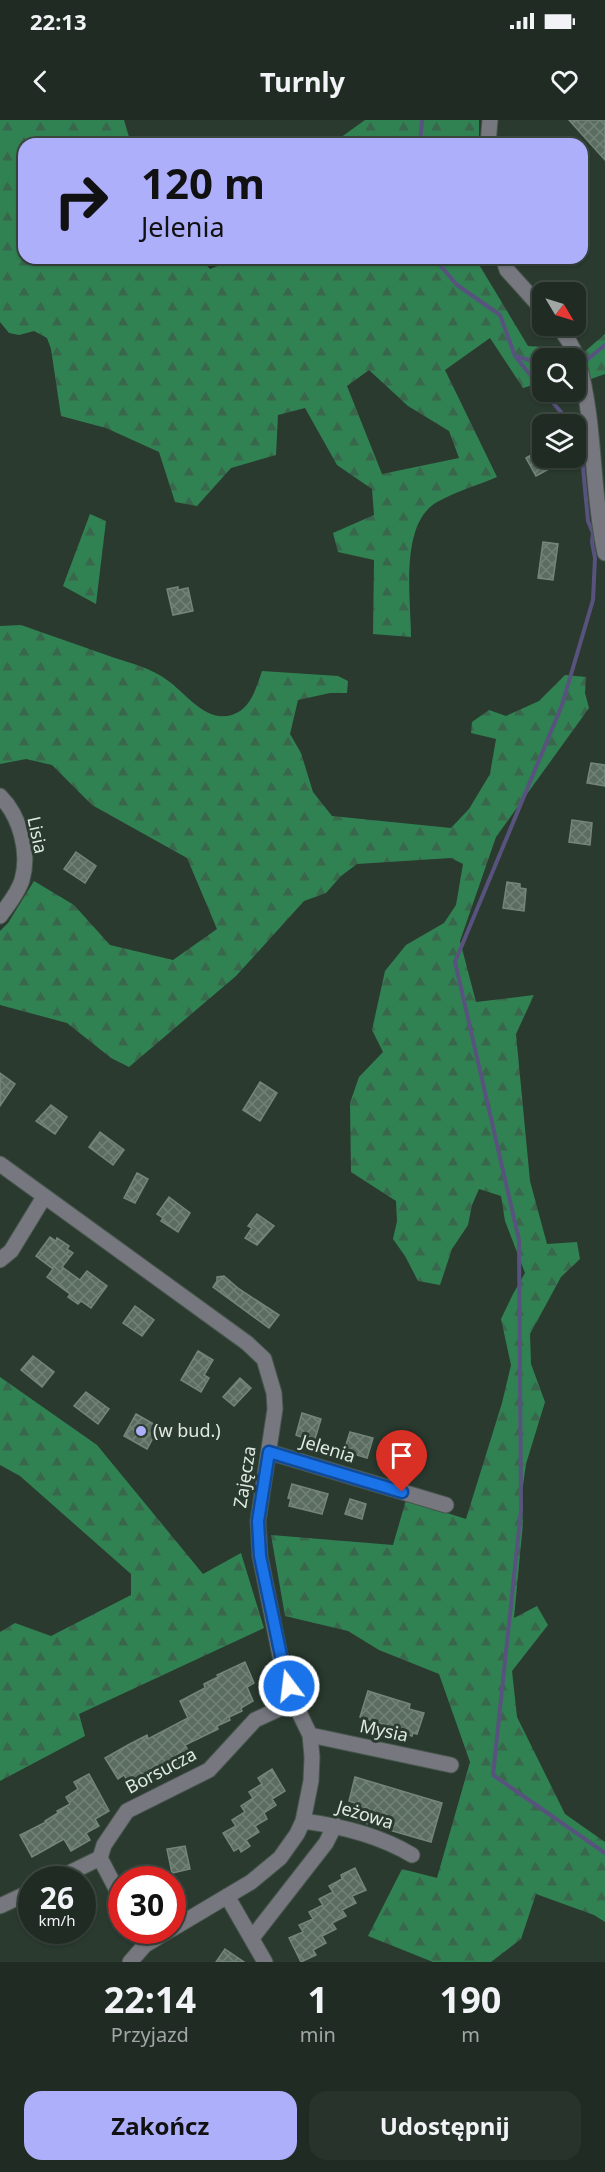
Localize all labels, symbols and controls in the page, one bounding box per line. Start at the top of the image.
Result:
text: 22:13 [30,6,87,36]
text: Turnly [260,63,345,100]
icon: back [24,65,57,98]
icon: heart [548,65,581,98]
text: 120 m [141,154,265,211]
icon: right [42,162,120,240]
text: Jelenia [141,208,225,245]
north arrow [532,282,586,336]
map controls [532,282,586,468]
button: search [532,348,586,402]
button: layers [532,414,586,468]
street label: Lisia [22,814,54,856]
place label: (w bud.) [153,1418,221,1442]
marker: (w bud.) [134,1424,148,1438]
street label: Jelenia [296,1428,358,1468]
pin [376,1430,427,1492]
icon: arrive [385,1439,418,1472]
street label: Zajęcza [227,1444,261,1510]
position arrow [257,1654,321,1718]
street label: Mysia [358,1713,411,1747]
street label: Borsucza [121,1741,200,1799]
street label: Jeżowa [332,1793,397,1834]
speed limit sign: 30 [108,1866,186,1944]
text: 26 [40,1877,74,1918]
text: km/h [39,1910,75,1930]
text: 22:14 [104,1975,196,2024]
text: 1 [308,1975,328,2024]
text: 190 [440,1975,501,2024]
text: Przyjazd [111,2021,189,2048]
text: min [300,2021,336,2048]
text: m [461,2021,480,2048]
button: Zakończ [24,2091,297,2160]
button: Udostępnij [309,2091,581,2160]

